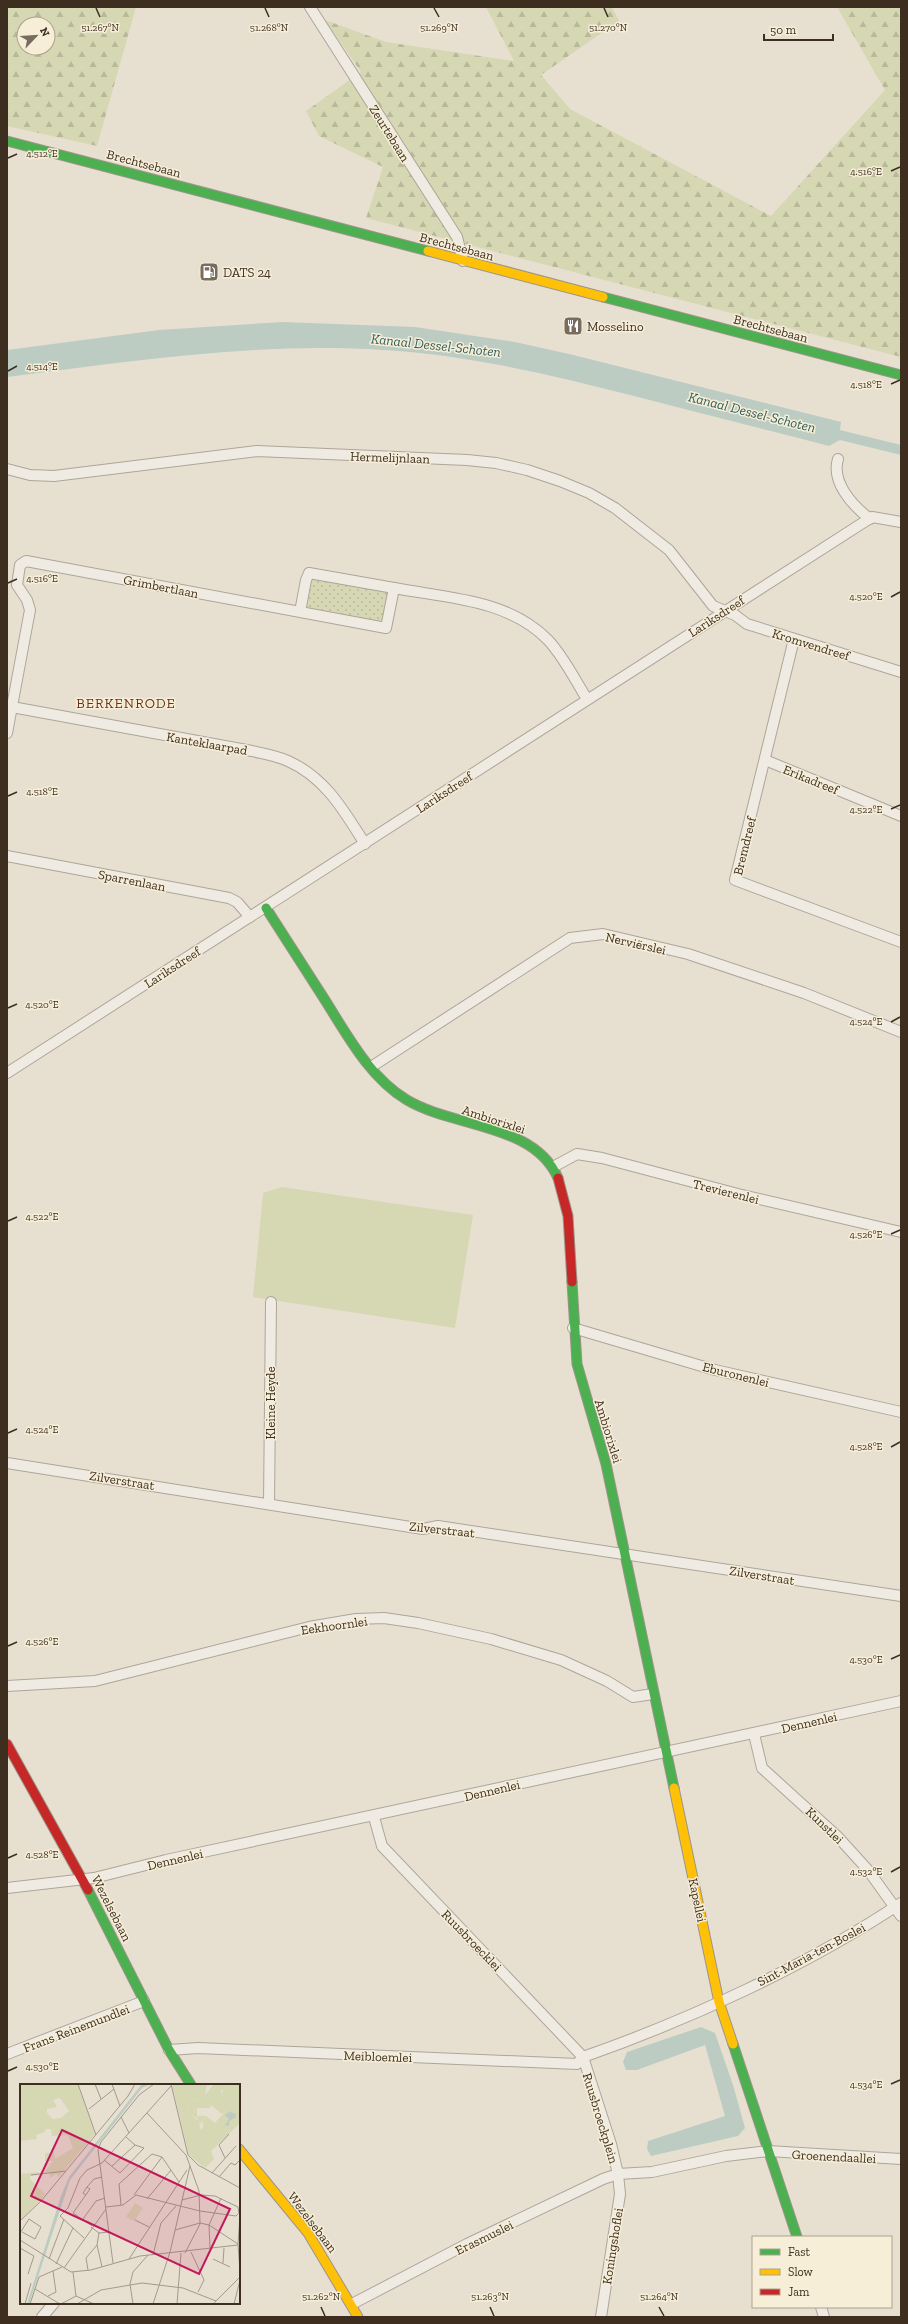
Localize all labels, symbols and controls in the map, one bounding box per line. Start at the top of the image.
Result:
north arrow [16,16,56,56]
scale bar [764,16,833,42]
text: 51.267°N [81,22,119,34]
text: 51.268°N [250,22,289,34]
text: 51.269°N [420,22,459,34]
text: 51.270°N [589,22,628,34]
text: 50 m [770,23,797,37]
text: N [37,25,53,39]
street label: Zeurtebaan [366,102,413,165]
street label: Brechtsebaan [105,146,183,181]
text: 4.512°E [26,148,58,160]
text: 4.516°E [850,166,882,178]
street label: Brechtsebaan [418,229,496,264]
fuel station icon: DATS 24 [198,261,220,283]
place label: DATS 24 [223,265,271,280]
street label: Brechtsebaan [732,311,810,346]
restaurant icon: Mosselino [562,315,584,337]
place label: Mosselino [587,319,644,334]
water label: Kanaal Dessel-Schoten [370,330,502,361]
text: 4.514°E [26,361,58,373]
text: 4.518°E [850,379,882,391]
water label: Kanaal Dessel-Schoten [687,388,817,437]
street label: Hermelijnlaan [350,449,431,467]
street label: Grimbertlaan [122,572,200,601]
text: 4.516°E [26,573,58,585]
text: 4.520°E [849,591,883,603]
street label: Lariksdreef [685,592,748,640]
street label: Kromvendreef [770,626,852,664]
district label: BERKENRODE [76,695,176,712]
street label: Kanteklaarpad [165,729,249,758]
street label: Erikadreef [781,762,842,798]
street label: Lariksdreef [413,768,476,816]
text: 4.518°E [26,786,58,798]
text: 4.522°E [850,804,882,816]
street label: Bremdreef [730,815,759,877]
street label: Sparrenlaan [97,867,167,894]
street label: Nerviërslei [604,929,668,958]
street label: Lariksdreef [141,943,204,991]
text: 4.520°E [25,999,59,1011]
text: 4.524°E [850,1016,883,1028]
street label: Ambiorixlei [460,1102,528,1137]
street label: Trevierenlei [691,1176,761,1207]
text: 4.522°E [26,1211,58,1223]
text: 4.526°E [850,1229,883,1241]
street label: Eburonenlei [701,1359,771,1390]
street label: Kleine Heyde [263,1366,278,1440]
street label: Ambiorixlei [592,1397,625,1465]
text: 4.524°E [26,1424,59,1436]
text: 4.528°E [850,1441,883,1453]
street label: Zilverstraat [88,1468,156,1493]
street label: Zilverstraat [408,1519,476,1540]
street label: Zilverstraat [728,1563,796,1588]
street label: Eekhoornlei [300,1613,369,1638]
text: 4.526°E [26,1636,59,1648]
text: 4.530°E [849,1654,883,1666]
street label: Dennenlei [780,1709,839,1736]
street label: Dennenlei [463,1777,522,1804]
street label: Kunstlei [803,1804,847,1847]
street label: Dennenlei [146,1846,205,1873]
text: 4.528°E [26,1849,59,1861]
text: 4.532°E [850,1866,882,1878]
street label: Wezelsebaan [89,1873,135,1944]
street label: Kapellei [686,1877,710,1924]
street label: Ruusbroecklei [439,1907,505,1974]
street label: Sint-Maria-ten-Boslei [755,1919,868,1989]
street label: Frans Reinemundlei [21,2001,132,2056]
street label: Meibloemlei [343,2048,413,2065]
text: 4.530°E [25,2061,59,2073]
street label: Ruusbroeckplein [580,2071,622,2166]
text: 4.534°E [850,2079,882,2091]
inset map [20,2084,240,2304]
street label: Groenendaallei [791,2147,877,2166]
street label: Wezelsebaan [285,2189,341,2256]
street label: Koningshoflei [599,2206,626,2285]
street label: Erasmuslei [453,2217,516,2258]
legend [752,2236,892,2308]
text: Fast [788,2245,811,2259]
text: Slow [788,2265,814,2279]
text: Jam [788,2285,810,2299]
text: 51.262°N [302,2291,341,2303]
text: 51.263°N [471,2291,509,2303]
text: 51.264°N [640,2291,679,2303]

